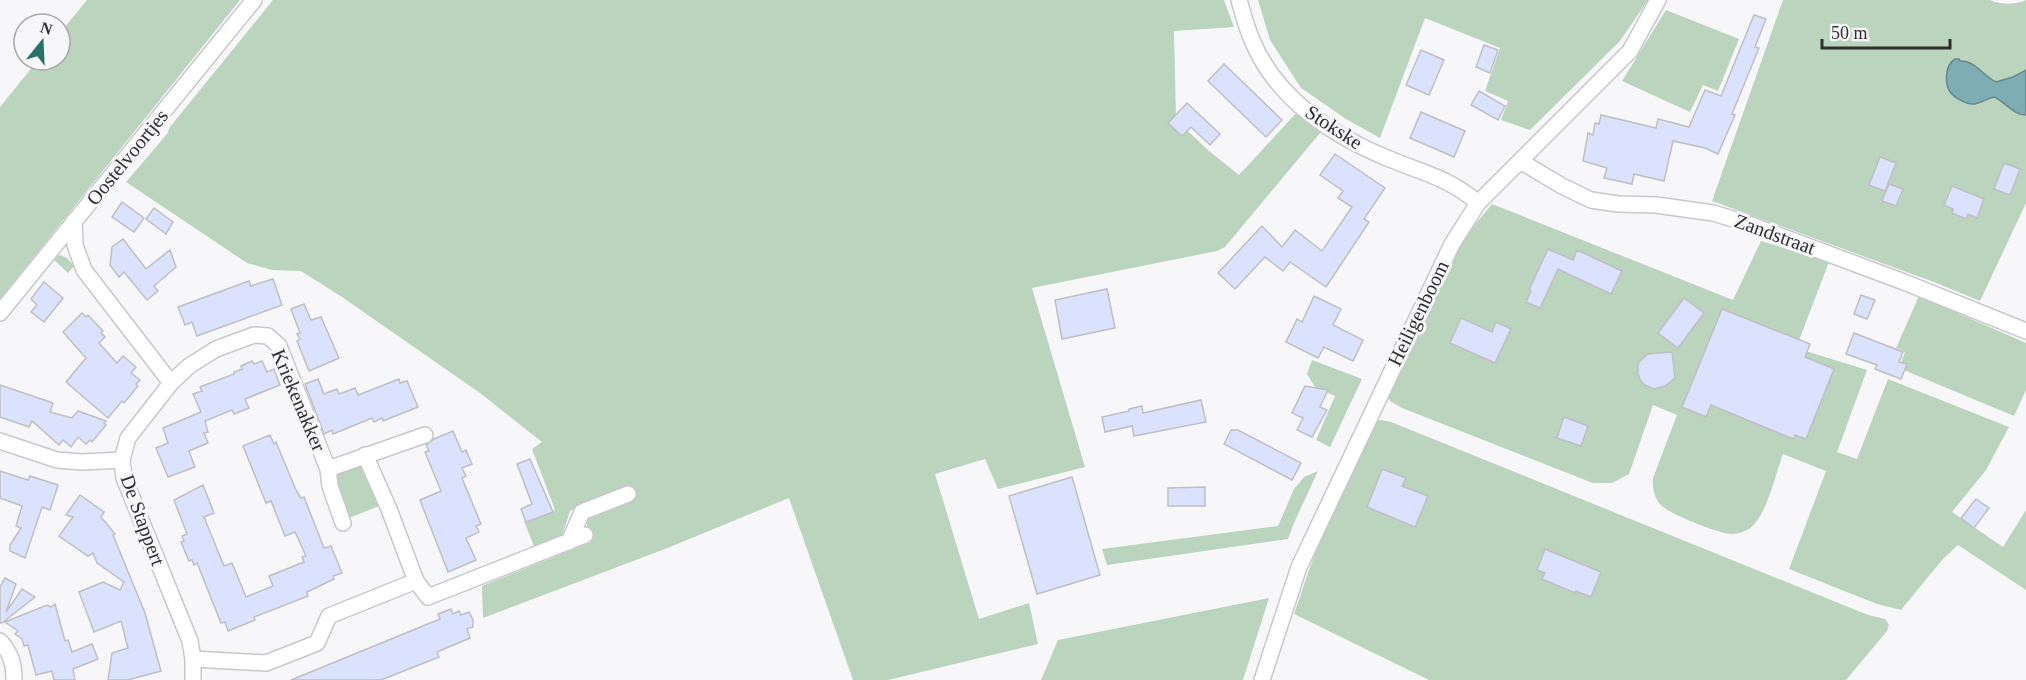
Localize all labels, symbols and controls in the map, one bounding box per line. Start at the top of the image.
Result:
north arrow [12,12,72,72]
scale bar [1822,12,1950,50]
text: N [38,18,55,38]
text: 50 m [1831,23,1868,43]
street label: Stokske [1301,101,1367,154]
street label: Oostelvoortjes [82,105,173,210]
street label: Zandstraat [1732,209,1819,259]
street label: Heiligenboom [1383,256,1454,370]
street label: Kriekenakker [268,346,331,455]
street label: De Stappert [115,472,170,569]

